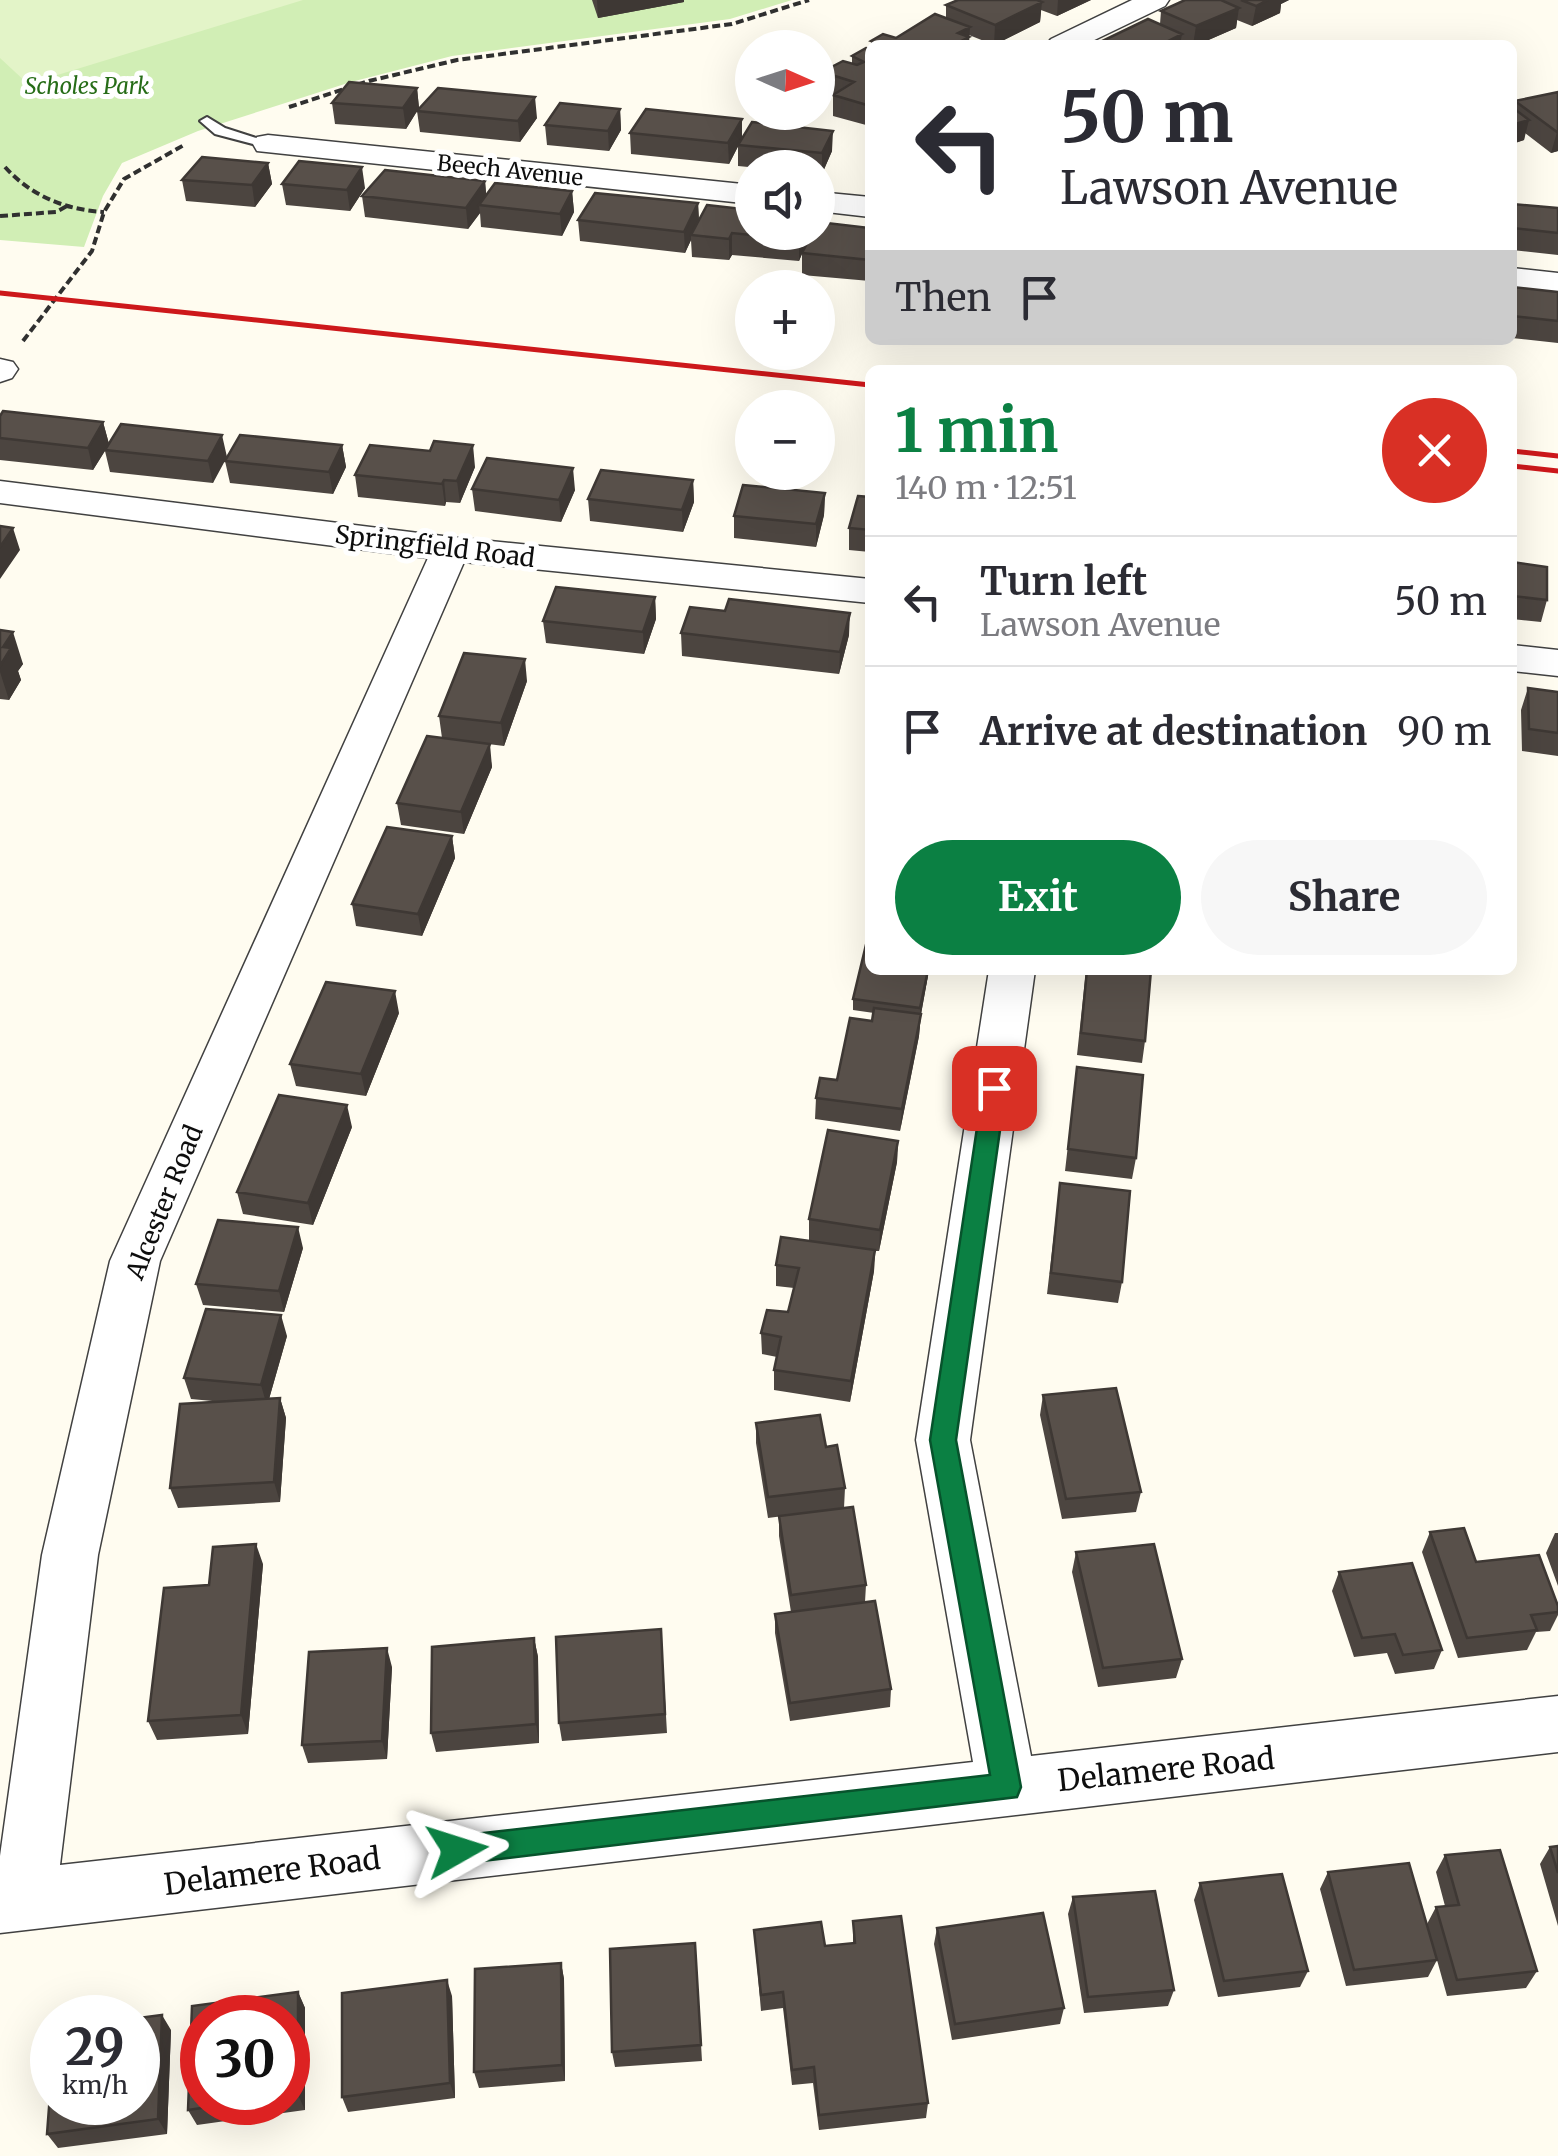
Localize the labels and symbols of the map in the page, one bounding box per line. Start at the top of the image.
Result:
north arrow [735,30,835,130]
park label: Scholes Park [25,72,149,100]
street label: Beech Avenue [436,148,584,192]
street label: Springfield Road [333,518,537,574]
pin [952,1046,1037,1131]
street label: Alcester Road [118,1120,210,1285]
street label: Delamere Road [1056,1739,1276,1799]
position arrow [405,1798,509,1902]
street label: Delamere Road [162,1839,382,1903]
speed limit sign: 30 [180,1995,310,2125]

